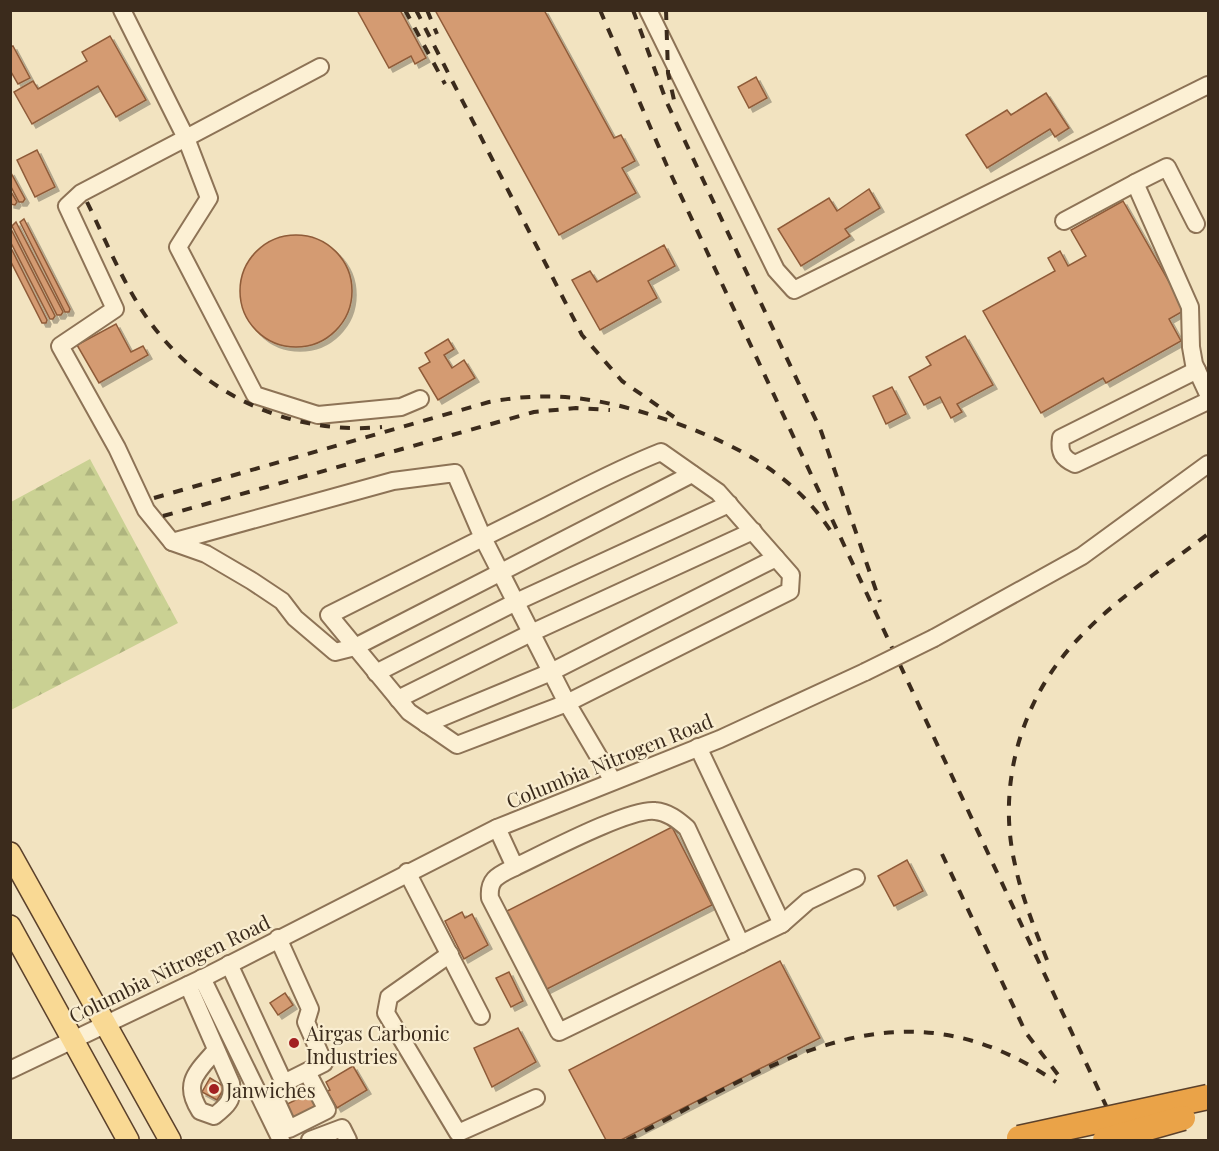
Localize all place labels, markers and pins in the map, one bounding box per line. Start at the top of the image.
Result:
place label: Airgas Carbonic Industries [305,1019,450,1069]
marker: Airgas Carbonic Industries [287,1036,301,1050]
place label: Janwiches [225,1076,316,1103]
marker: Janwiches [207,1082,221,1096]

